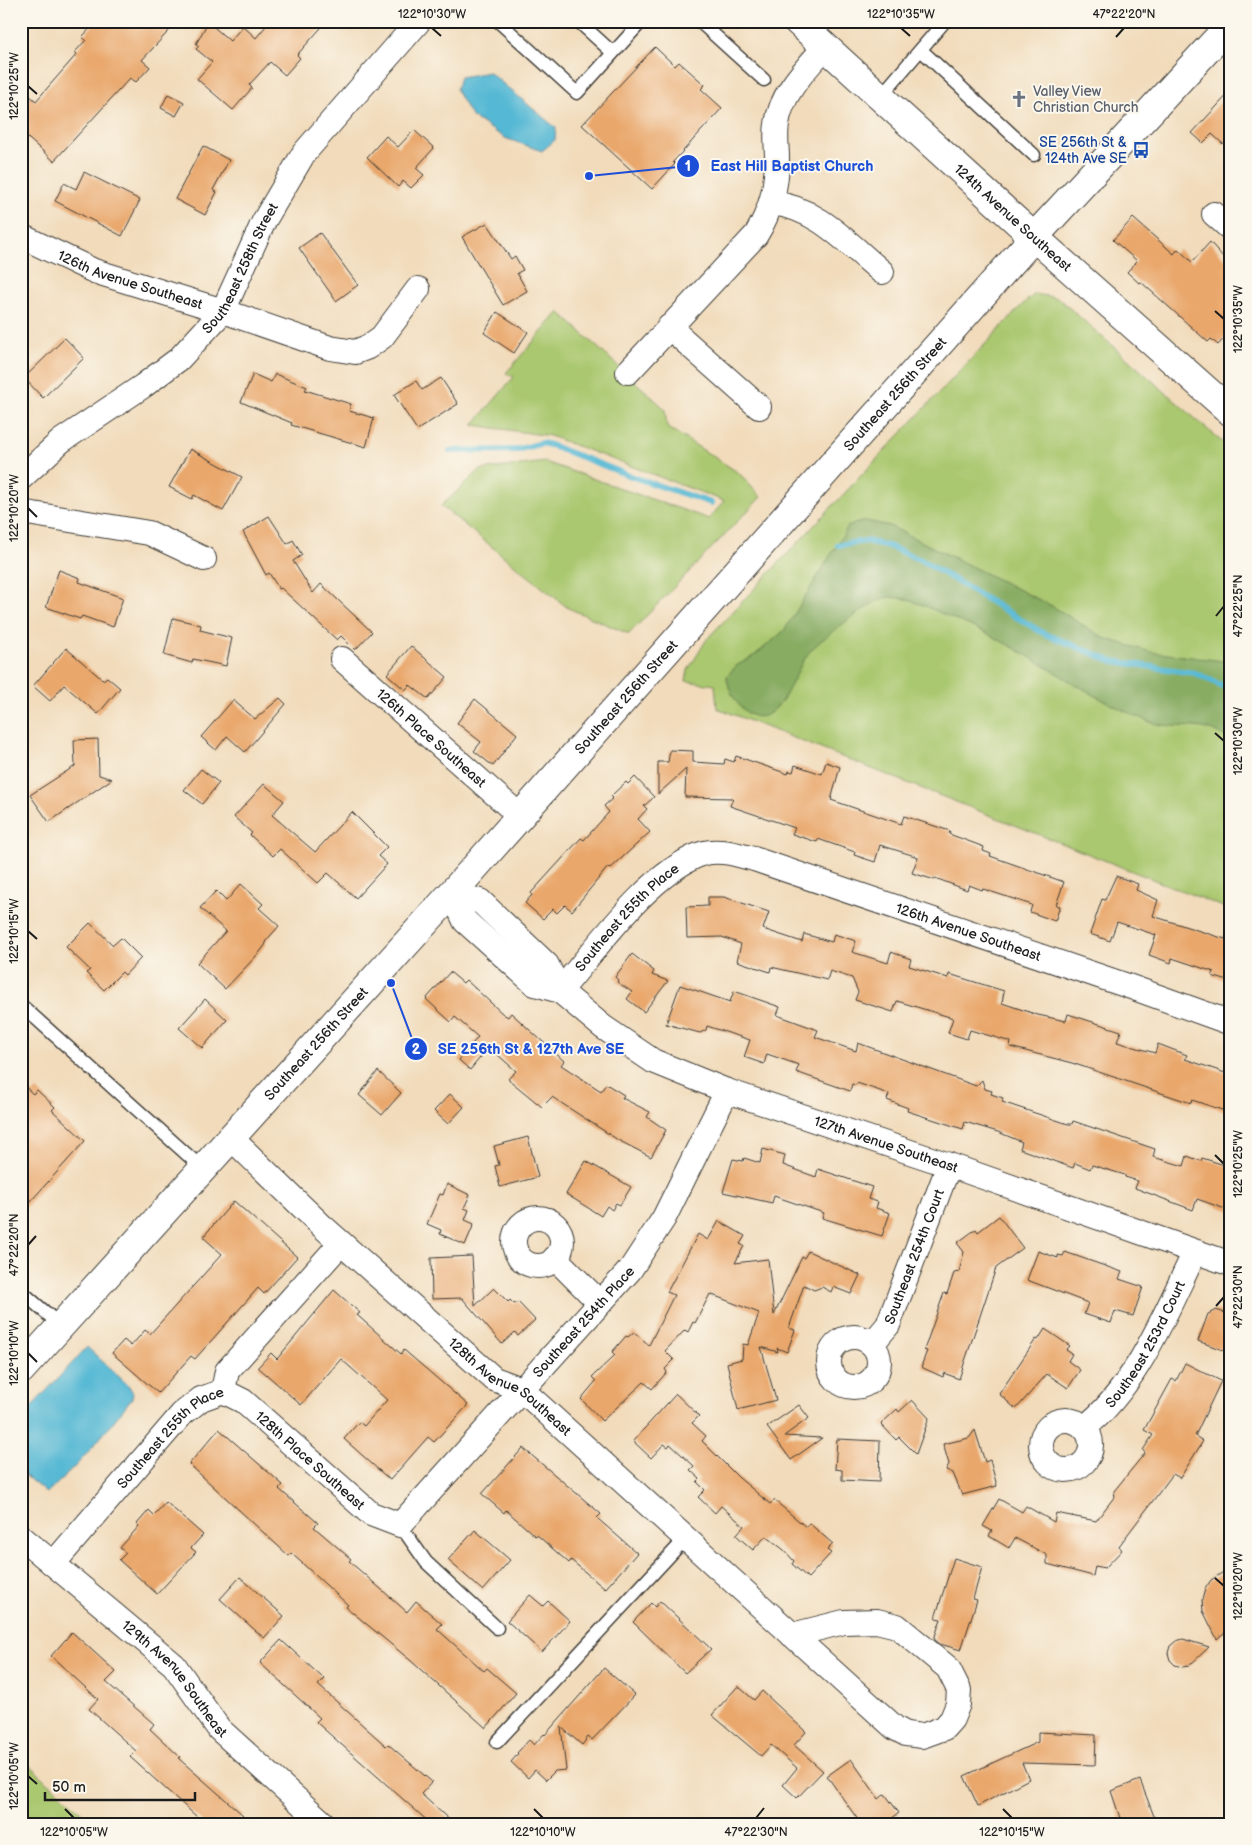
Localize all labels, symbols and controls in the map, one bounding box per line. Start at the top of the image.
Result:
text: 122°10'30"W [398,7,466,22]
text: 122°10'35"W [867,7,935,22]
text: 47°22'20"N [1092,7,1156,22]
text: 122°10'25"W [7,52,22,120]
place label: Valley View Christian Church [1033,83,1139,116]
church icon: Valley View Christian Church [1009,89,1029,109]
place label: SE 256th St & 124th Ave SE [1039,134,1127,167]
bus stop icon: SE 256th St & 124th Ave SE [1131,140,1151,160]
callout: East Hill Baptist Church [675,151,884,181]
text: 1 [685,157,691,176]
text: East Hill Baptist Church [710,157,874,176]
street label: 124th Avenue Southeast [951,161,1075,276]
street label: Southeast 258th Street [199,199,282,337]
street label: 126th Avenue Southeast [55,247,205,313]
text: 122°10'35"W [1231,285,1246,353]
street label: Southeast 256th Street [840,333,951,455]
text: 122°10'20"W [7,474,22,542]
text: 47°22'25"N [1231,574,1246,638]
street label: Southeast 256th Street [571,636,682,758]
street label: 126th Place Southeast [372,685,490,791]
text: 122°10'30"W [1231,707,1246,775]
street label: Southeast 255th Place [572,860,682,975]
text: 122°10'15"W [7,898,22,964]
street label: 126th Avenue Southeast [893,900,1044,965]
street label: Southeast 256th Street [261,983,372,1104]
callout: SE 256th St & 127th Ave SE [403,1034,635,1064]
text: 2 [412,1040,421,1059]
text: SE 256th St & 127th Ave SE [438,1040,625,1059]
street label: 127th Avenue Southeast [812,1113,961,1177]
text: 122°10'25"W [1231,1130,1246,1198]
street label: Southeast 254th Court [881,1186,948,1327]
text: 47°22'20"N [7,1213,22,1277]
street label: Southeast 254th Place [529,1263,638,1381]
text: 47°22'30"N [1231,1265,1246,1329]
street label: Southeast 253rd Court [1102,1278,1189,1411]
text: 122°10'10"W [7,1320,22,1386]
street label: 128th Avenue Southeast [445,1334,575,1440]
street label: Southeast 255th Place [114,1383,226,1492]
street label: 128th Place Southeast [252,1408,369,1514]
text: 122°10'20"W [1231,1552,1246,1620]
street label: 129th Avenue Southeast [118,1617,231,1742]
text: 122°10'05"W [7,1742,22,1810]
scale bar [45,1770,195,1802]
text: 50 m [52,1778,86,1797]
text: 122°10'05"W [40,1825,108,1840]
text: 122°10'10"W [510,1825,576,1840]
text: 47°22'30"N [724,1825,788,1840]
text: 122°10'15"W [979,1825,1045,1840]

